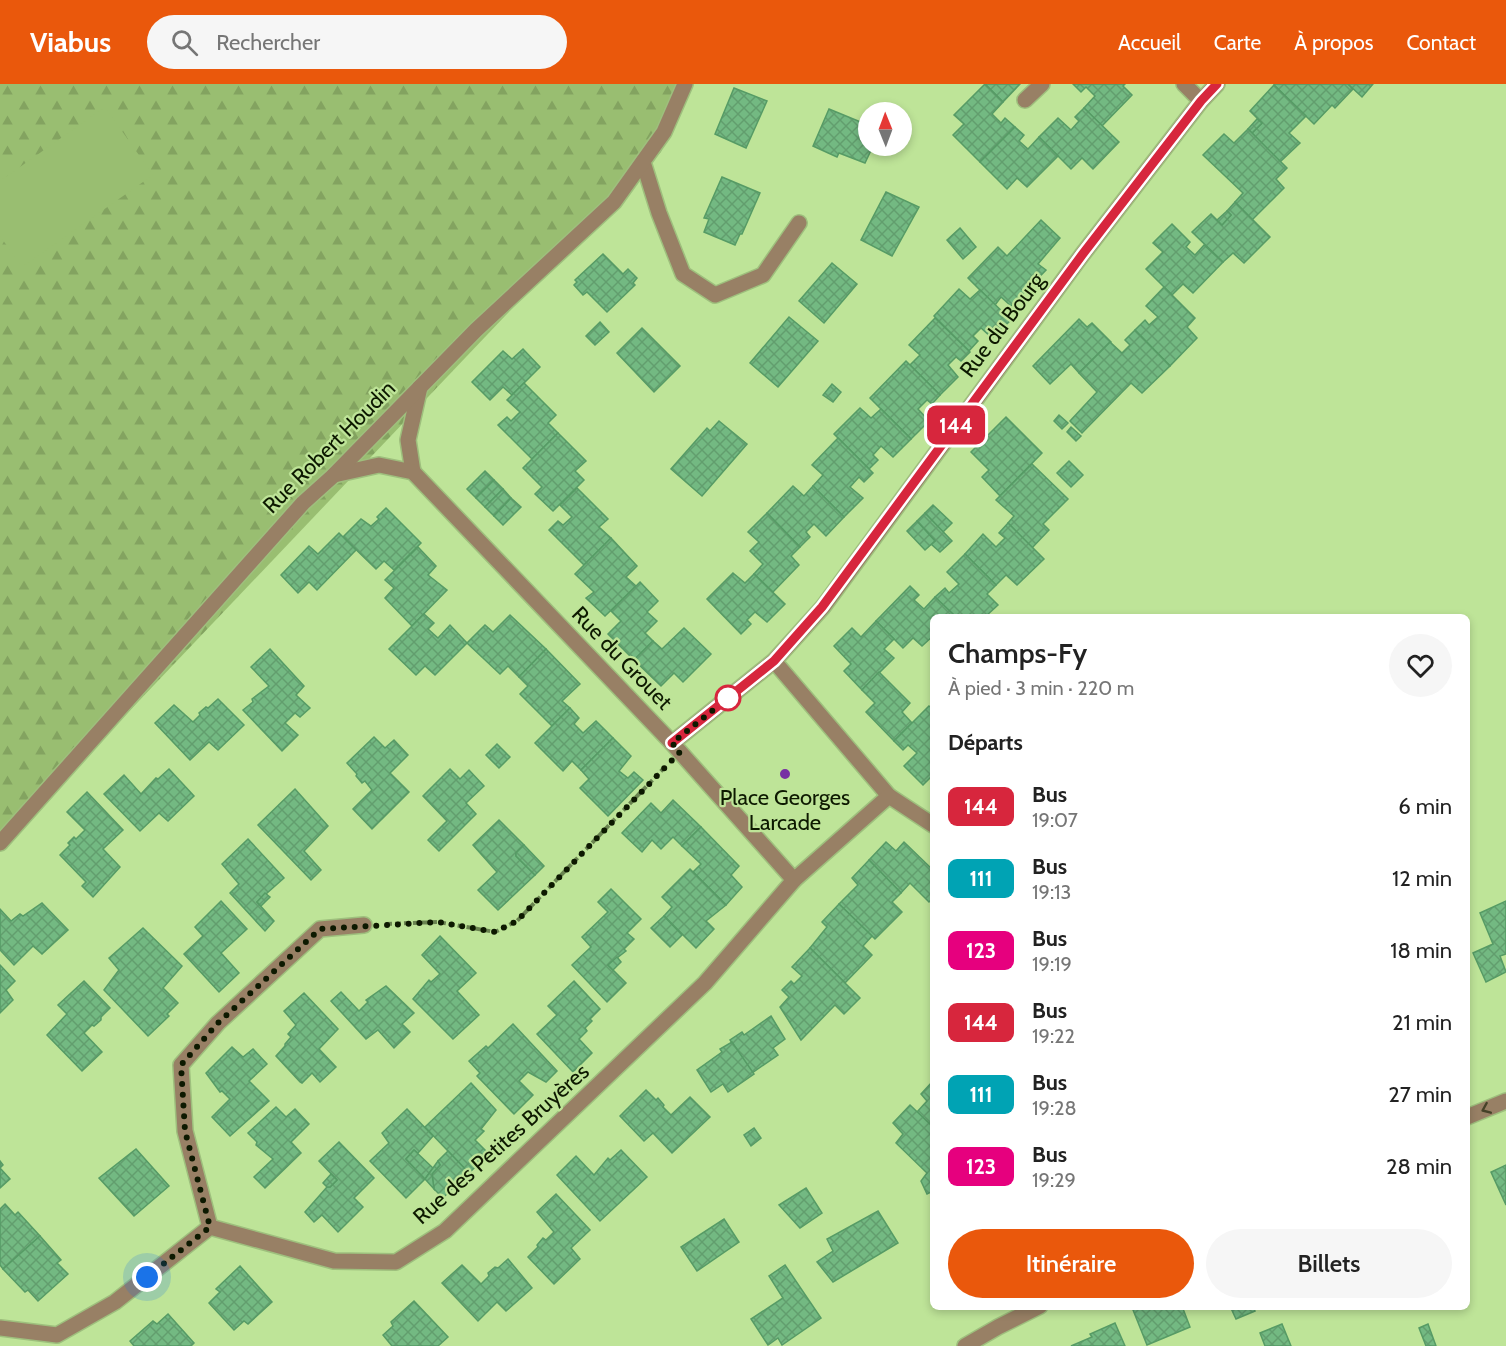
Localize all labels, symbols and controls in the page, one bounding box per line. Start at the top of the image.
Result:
search box [147,15,567,69]
text: Viabus [30,25,111,59]
icon: search [168,26,201,59]
text: Rechercher [216,29,320,56]
text: Accueil [1118,30,1181,55]
text: Carte [1214,30,1261,55]
text: À propos [1294,30,1373,55]
text: Contact [1406,30,1476,55]
north arrow [858,102,912,156]
map controls [858,102,912,156]
street label: Rue du Bourg [954,267,1051,383]
street label: Rue Robert Houdin [257,375,401,519]
line badge: 144 [922,406,990,444]
text: 144 [939,413,973,438]
street label: Rue du Grouet [566,601,678,716]
button: heart [1389,634,1452,697]
text: Champs-Fy [948,636,1087,670]
text: À pied · 3 min · 220 m [948,676,1134,700]
unlabelled marker [715,685,741,711]
text: Départs [948,729,1023,756]
marker: Place Georges Larcade [778,767,792,781]
text: Bus [1032,781,1067,808]
place label: Place Georges Larcade [720,784,850,836]
text: 6 min [1398,793,1452,820]
text: 144 [964,794,998,819]
text: 19:07 [1032,808,1078,832]
text: Bus [1032,853,1067,880]
text: 12 min [1392,865,1452,892]
text: 111 [969,866,993,891]
text: 19:13 [1032,880,1071,904]
text: Bus [1032,925,1067,952]
text: 18 min [1390,937,1452,964]
text: 123 [966,938,996,963]
text: 19:19 [1032,952,1072,976]
text: Bus [1032,997,1067,1024]
text: 21 min [1392,1009,1452,1036]
text: 144 [964,1010,998,1035]
text: 19:22 [1032,1024,1075,1048]
street label: Rue des Petites Bruyères [408,1058,594,1230]
text: Bus [1032,1069,1067,1096]
text: 27 min [1388,1081,1452,1108]
text: 111 [969,1082,993,1107]
text: 19:28 [1032,1096,1077,1120]
one-way arrow [1482,1102,1493,1114]
text: Bus [1032,1141,1067,1168]
text: 28 min [1386,1153,1452,1180]
text: 123 [966,1154,996,1179]
text: 19:29 [1032,1168,1076,1192]
button: Itinéraire [948,1229,1194,1298]
button: Billets [1206,1229,1452,1298]
your location [132,1262,162,1292]

